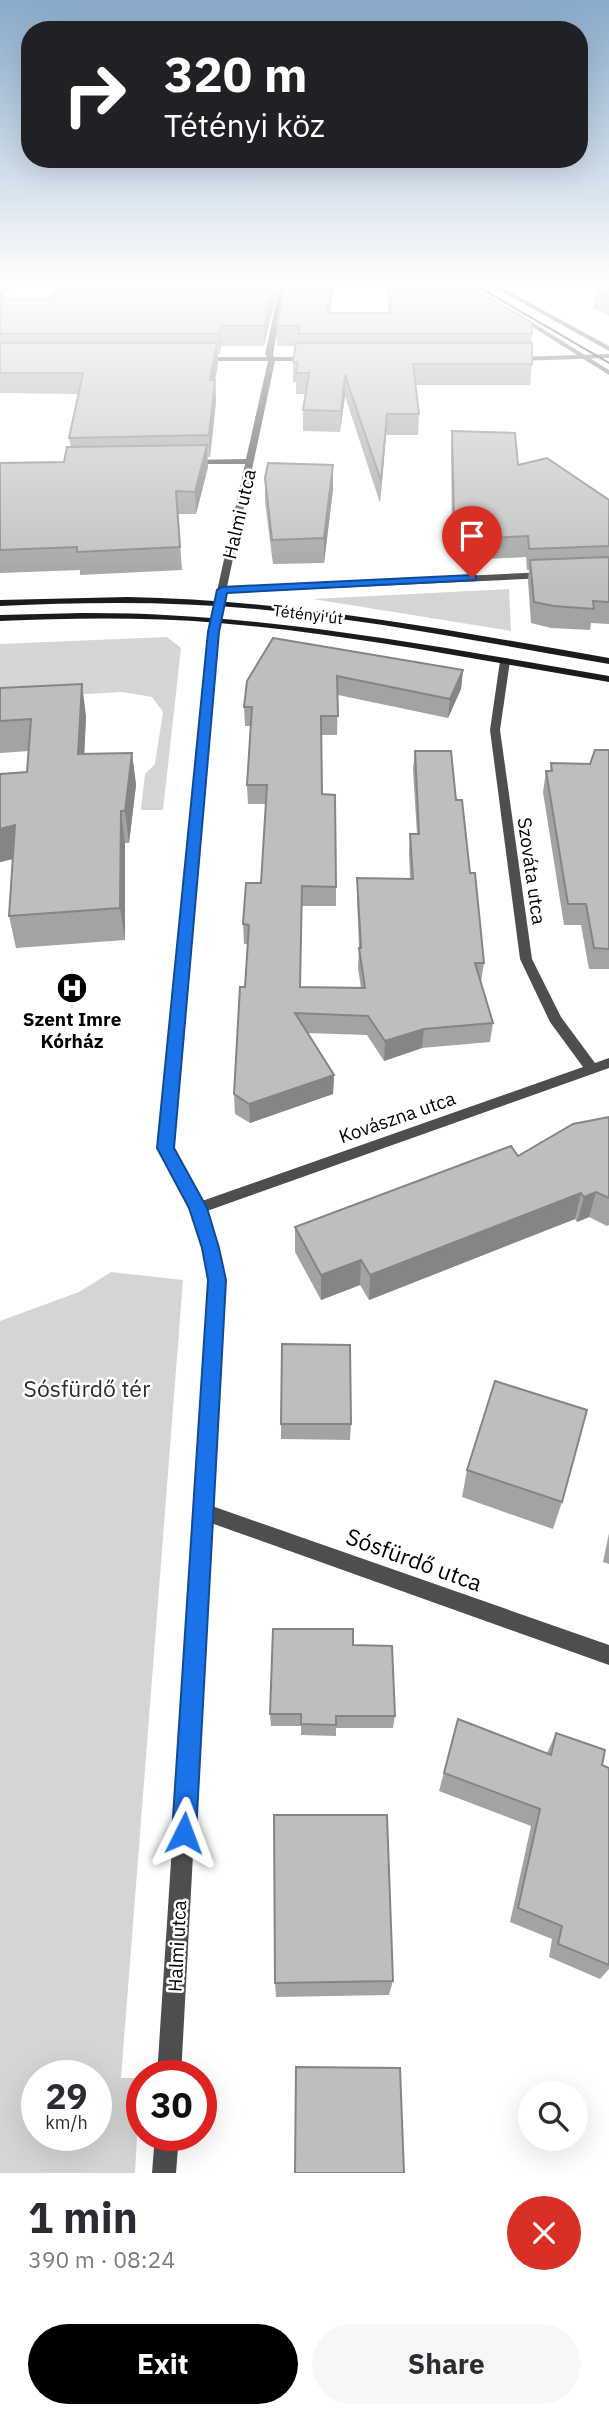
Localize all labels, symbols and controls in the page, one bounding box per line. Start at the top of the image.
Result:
text: 320 m [164,42,308,105]
icon: right [49,49,140,140]
text: Tétényi köz [164,104,325,146]
street label: Halmi utca [217,467,261,561]
pin [442,506,502,578]
icon: arrive [453,517,491,555]
street label: Tétényi út [272,600,344,628]
street label: Szováta utca [513,816,551,926]
hospital icon: Szent Imre Kórház [55,971,89,1005]
place label: Szent Imre Kórház [23,1007,121,1053]
street label: Kovászna utca [336,1086,458,1148]
park label: Sósfürdő tér [24,1373,151,1403]
street label: Sósfürdő utca [342,1521,487,1598]
position arrow [147,1796,221,1870]
street label: Halmi utca [163,1900,191,1992]
speed limit sign: 30 [126,2060,217,2151]
text: 29 [45,2073,88,2119]
map controls [518,2081,588,2151]
button: search [518,2081,588,2151]
text: km/h [45,2111,88,2134]
text: 1 min [28,2190,138,2245]
button: close [507,2196,581,2270]
text: 390 m · 08:24 [28,2244,175,2274]
button: Exit [28,2324,298,2404]
button: Share [312,2324,581,2404]

